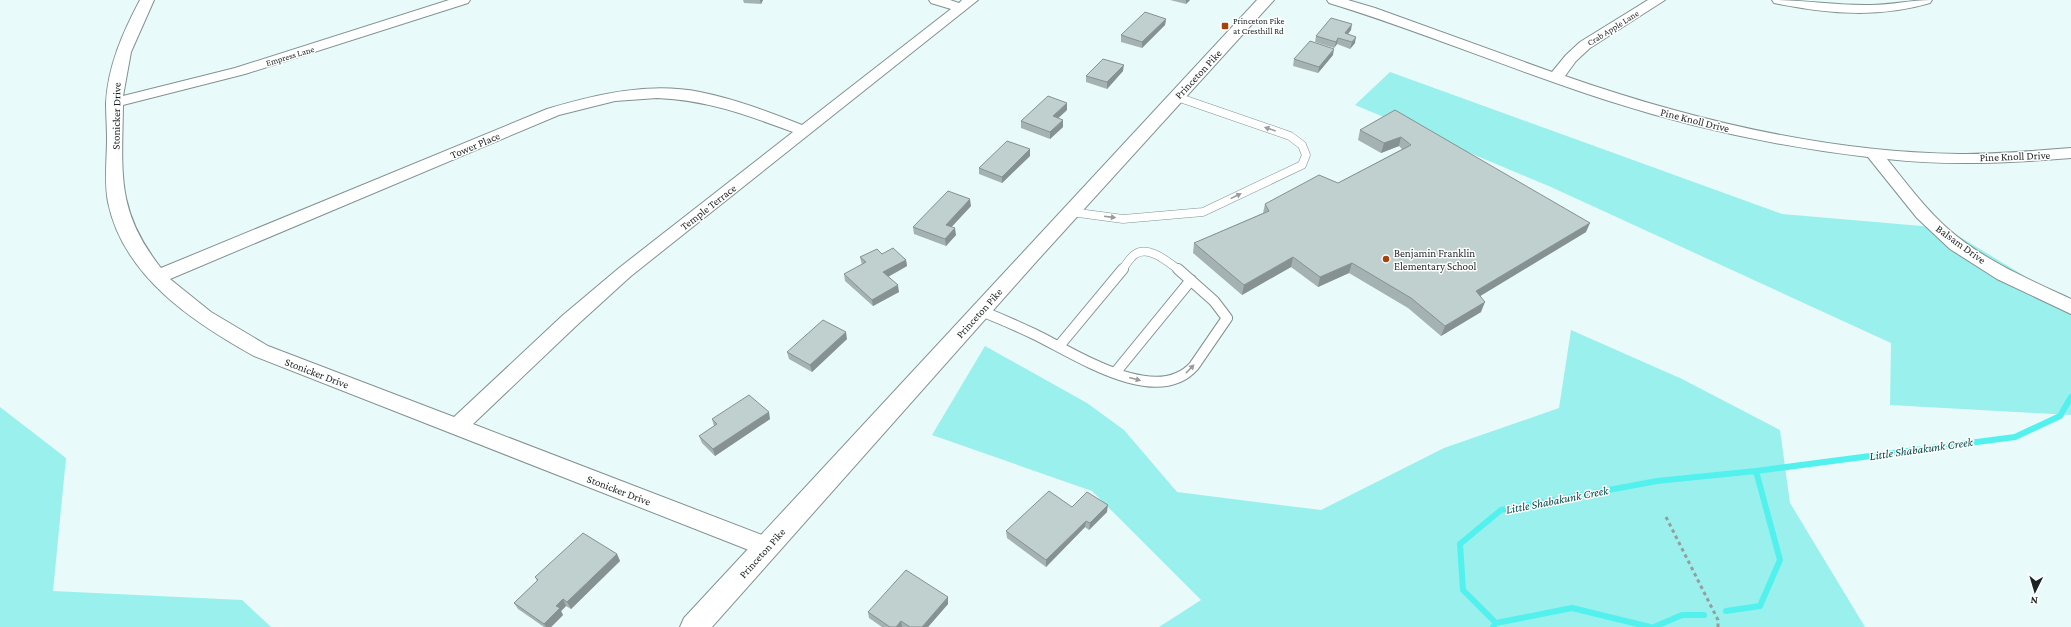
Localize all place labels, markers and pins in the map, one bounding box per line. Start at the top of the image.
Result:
place label: Princeton Pike at Cresthill Rd [1233,16,1285,36]
marker: Princeton Pike at Cresthill Rd [1220,21,1230,31]
place label: Benjamin Franklin Elementary School [1394,247,1477,273]
marker: Benjamin Franklin Elementary School [1381,254,1391,264]

